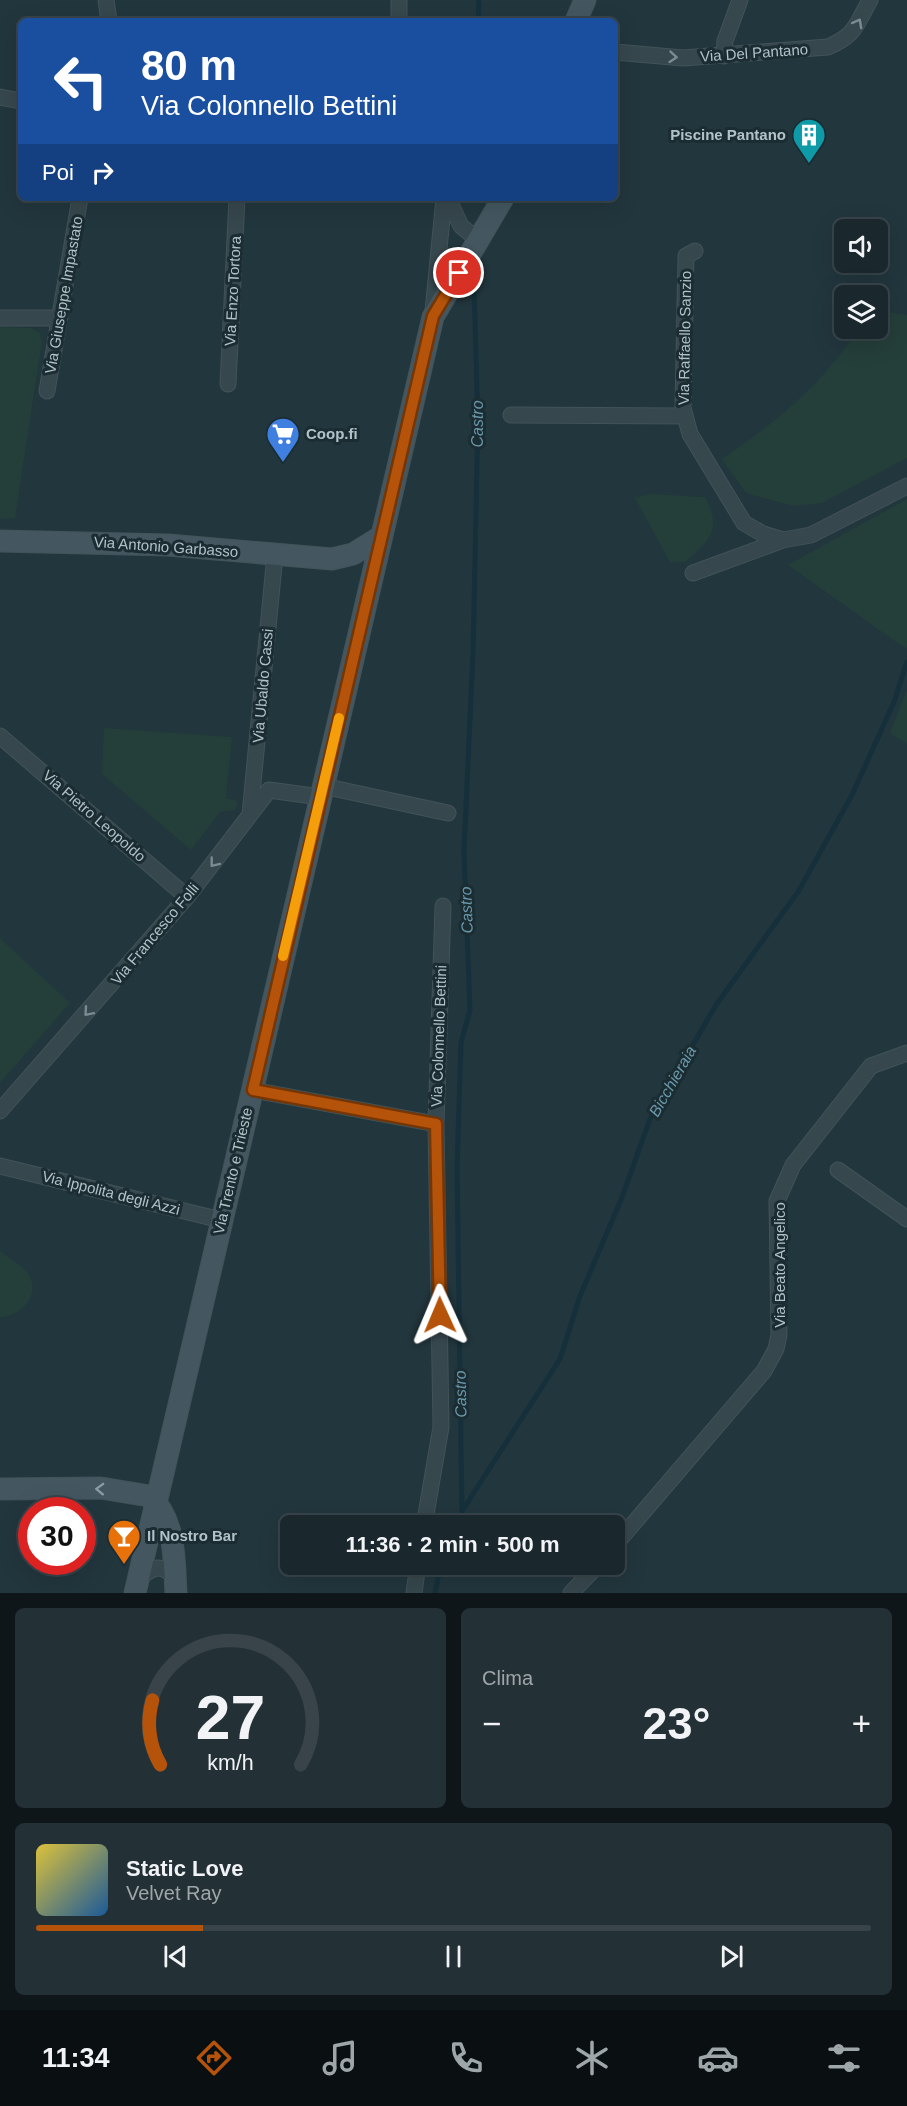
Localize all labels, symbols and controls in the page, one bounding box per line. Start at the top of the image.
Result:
one-way arrow [851,19,862,29]
street label: Via Del Pantano [699,40,808,65]
icon: left [42,42,120,120]
text: 80 m [141,42,237,89]
one-way arrow [669,50,678,63]
text: Via Colonnello Bettini [141,91,397,121]
building icon: Piscine Pantano [791,117,827,164]
place label: Piscine Pantano [670,126,786,143]
icon: right [86,156,119,189]
text: Poi [42,160,74,185]
street label: Via Giuseppe Impastato [41,215,86,375]
map controls [834,219,888,339]
button: sound [834,219,888,273]
street label: Via Enzo Tortora [221,235,244,347]
pin [433,247,484,298]
icon: arrive [442,256,475,289]
street label: Via Raffaello Sanzio [675,271,694,405]
button: layers [834,285,888,339]
water label: Castro [469,400,486,448]
supermarket icon: Coop.fi [265,416,301,463]
place label: Coop.fi [306,425,358,442]
street label: Via Antonio Garbasso [93,533,239,560]
street label: Via Ubaldo Cassi [249,628,276,744]
street label: Via Pietro Leopoldo [39,766,149,865]
one-way arrow [210,857,221,868]
street label: Via Francesco Folli [107,879,202,988]
water label: Castro [457,886,476,934]
street label: Via Colonnello Bettini [428,965,449,1107]
one-way arrow [84,1005,95,1016]
water label: Bicchieraia [646,1043,699,1119]
street label: Via Trento e Trieste [210,1106,255,1236]
street label: Via Ippolita degli Azzi [40,1167,182,1218]
street label: Via Beato Angelico [771,1202,788,1328]
position arrow [408,1283,472,1347]
water label: Castro [452,1370,469,1418]
one-way arrow [95,1482,104,1495]
speed limit sign: 30 [18,1497,96,1575]
bar icon: Il Nostro Bar [106,1518,142,1565]
place label: Il Nostro Bar [147,1527,237,1544]
text: 11:36 · 2 min · 500 m [346,1532,560,1557]
text: Clima [482,1667,533,1689]
text: 27 [196,1683,265,1752]
text: 23° [642,1698,711,1749]
text: − [482,1705,501,1742]
text: + [852,1705,871,1742]
text: km/h [207,1751,254,1775]
text: Static Love [126,1856,243,1881]
text: Velvet Ray [126,1882,222,1904]
icon: previous [159,1940,192,1973]
icon: pause [437,1940,470,1973]
icon: next [715,1940,748,1973]
icon: directions [193,2037,235,2079]
icon: music [319,2037,361,2079]
icon: phone [445,2037,487,2079]
icon: climate [571,2037,613,2079]
icon: car [697,2037,739,2079]
icon: filters [823,2037,865,2079]
text: 11:34 [42,2043,110,2073]

